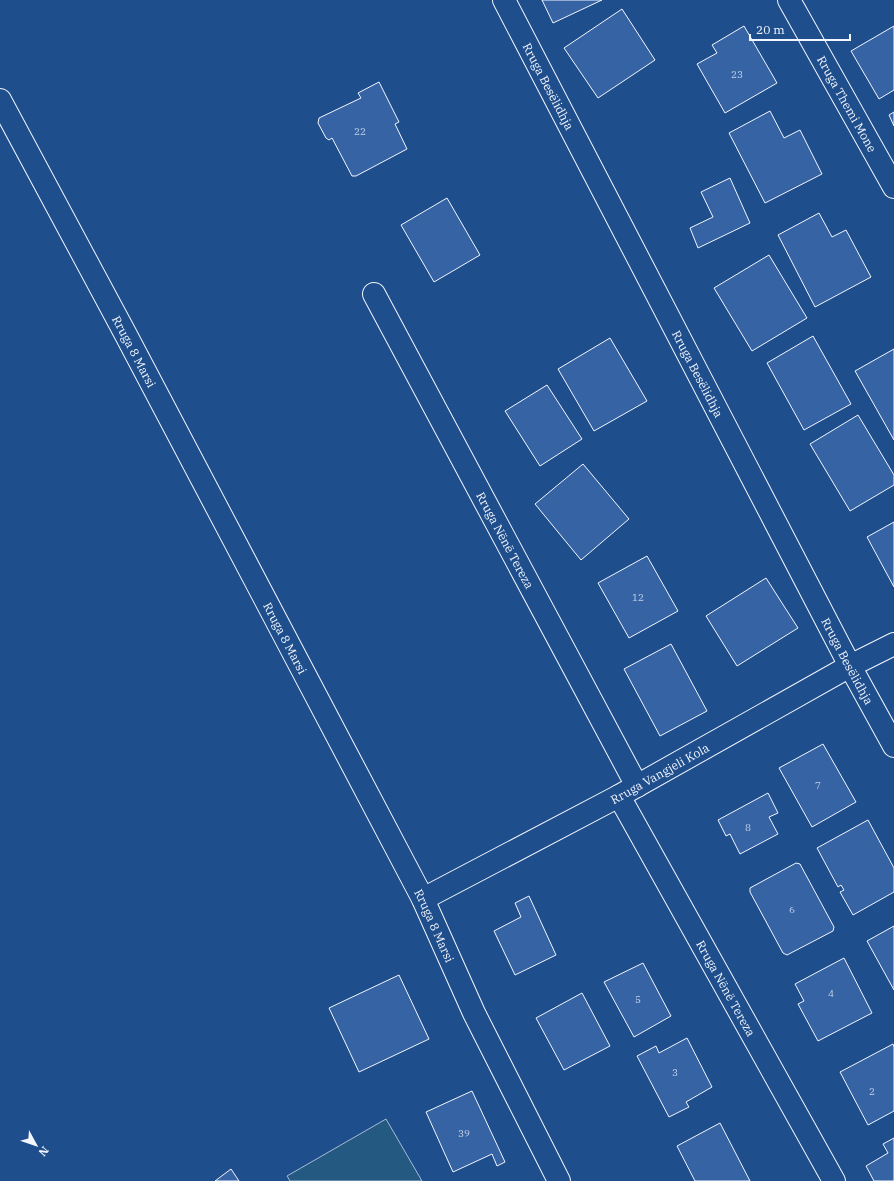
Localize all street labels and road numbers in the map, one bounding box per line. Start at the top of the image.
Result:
street label: Rruga Besëlidhja [520,40,578,133]
street label: Rruga Themi Mone [814,53,880,155]
street label: Rruga 8 Marsi [109,313,160,390]
street label: Rruga Besëlidhja [669,327,727,420]
street label: Rruga Nënë Tereza [474,489,538,591]
street label: Rruga 8 Marsi [260,600,311,677]
street label: Rruga Besëlidhja [819,615,877,707]
street label: Rruga Vangjeli Kola [608,739,712,807]
street label: Rruga 8 Marsi [411,886,458,965]
street label: Rruga Nënë Tereza [693,937,759,1039]

